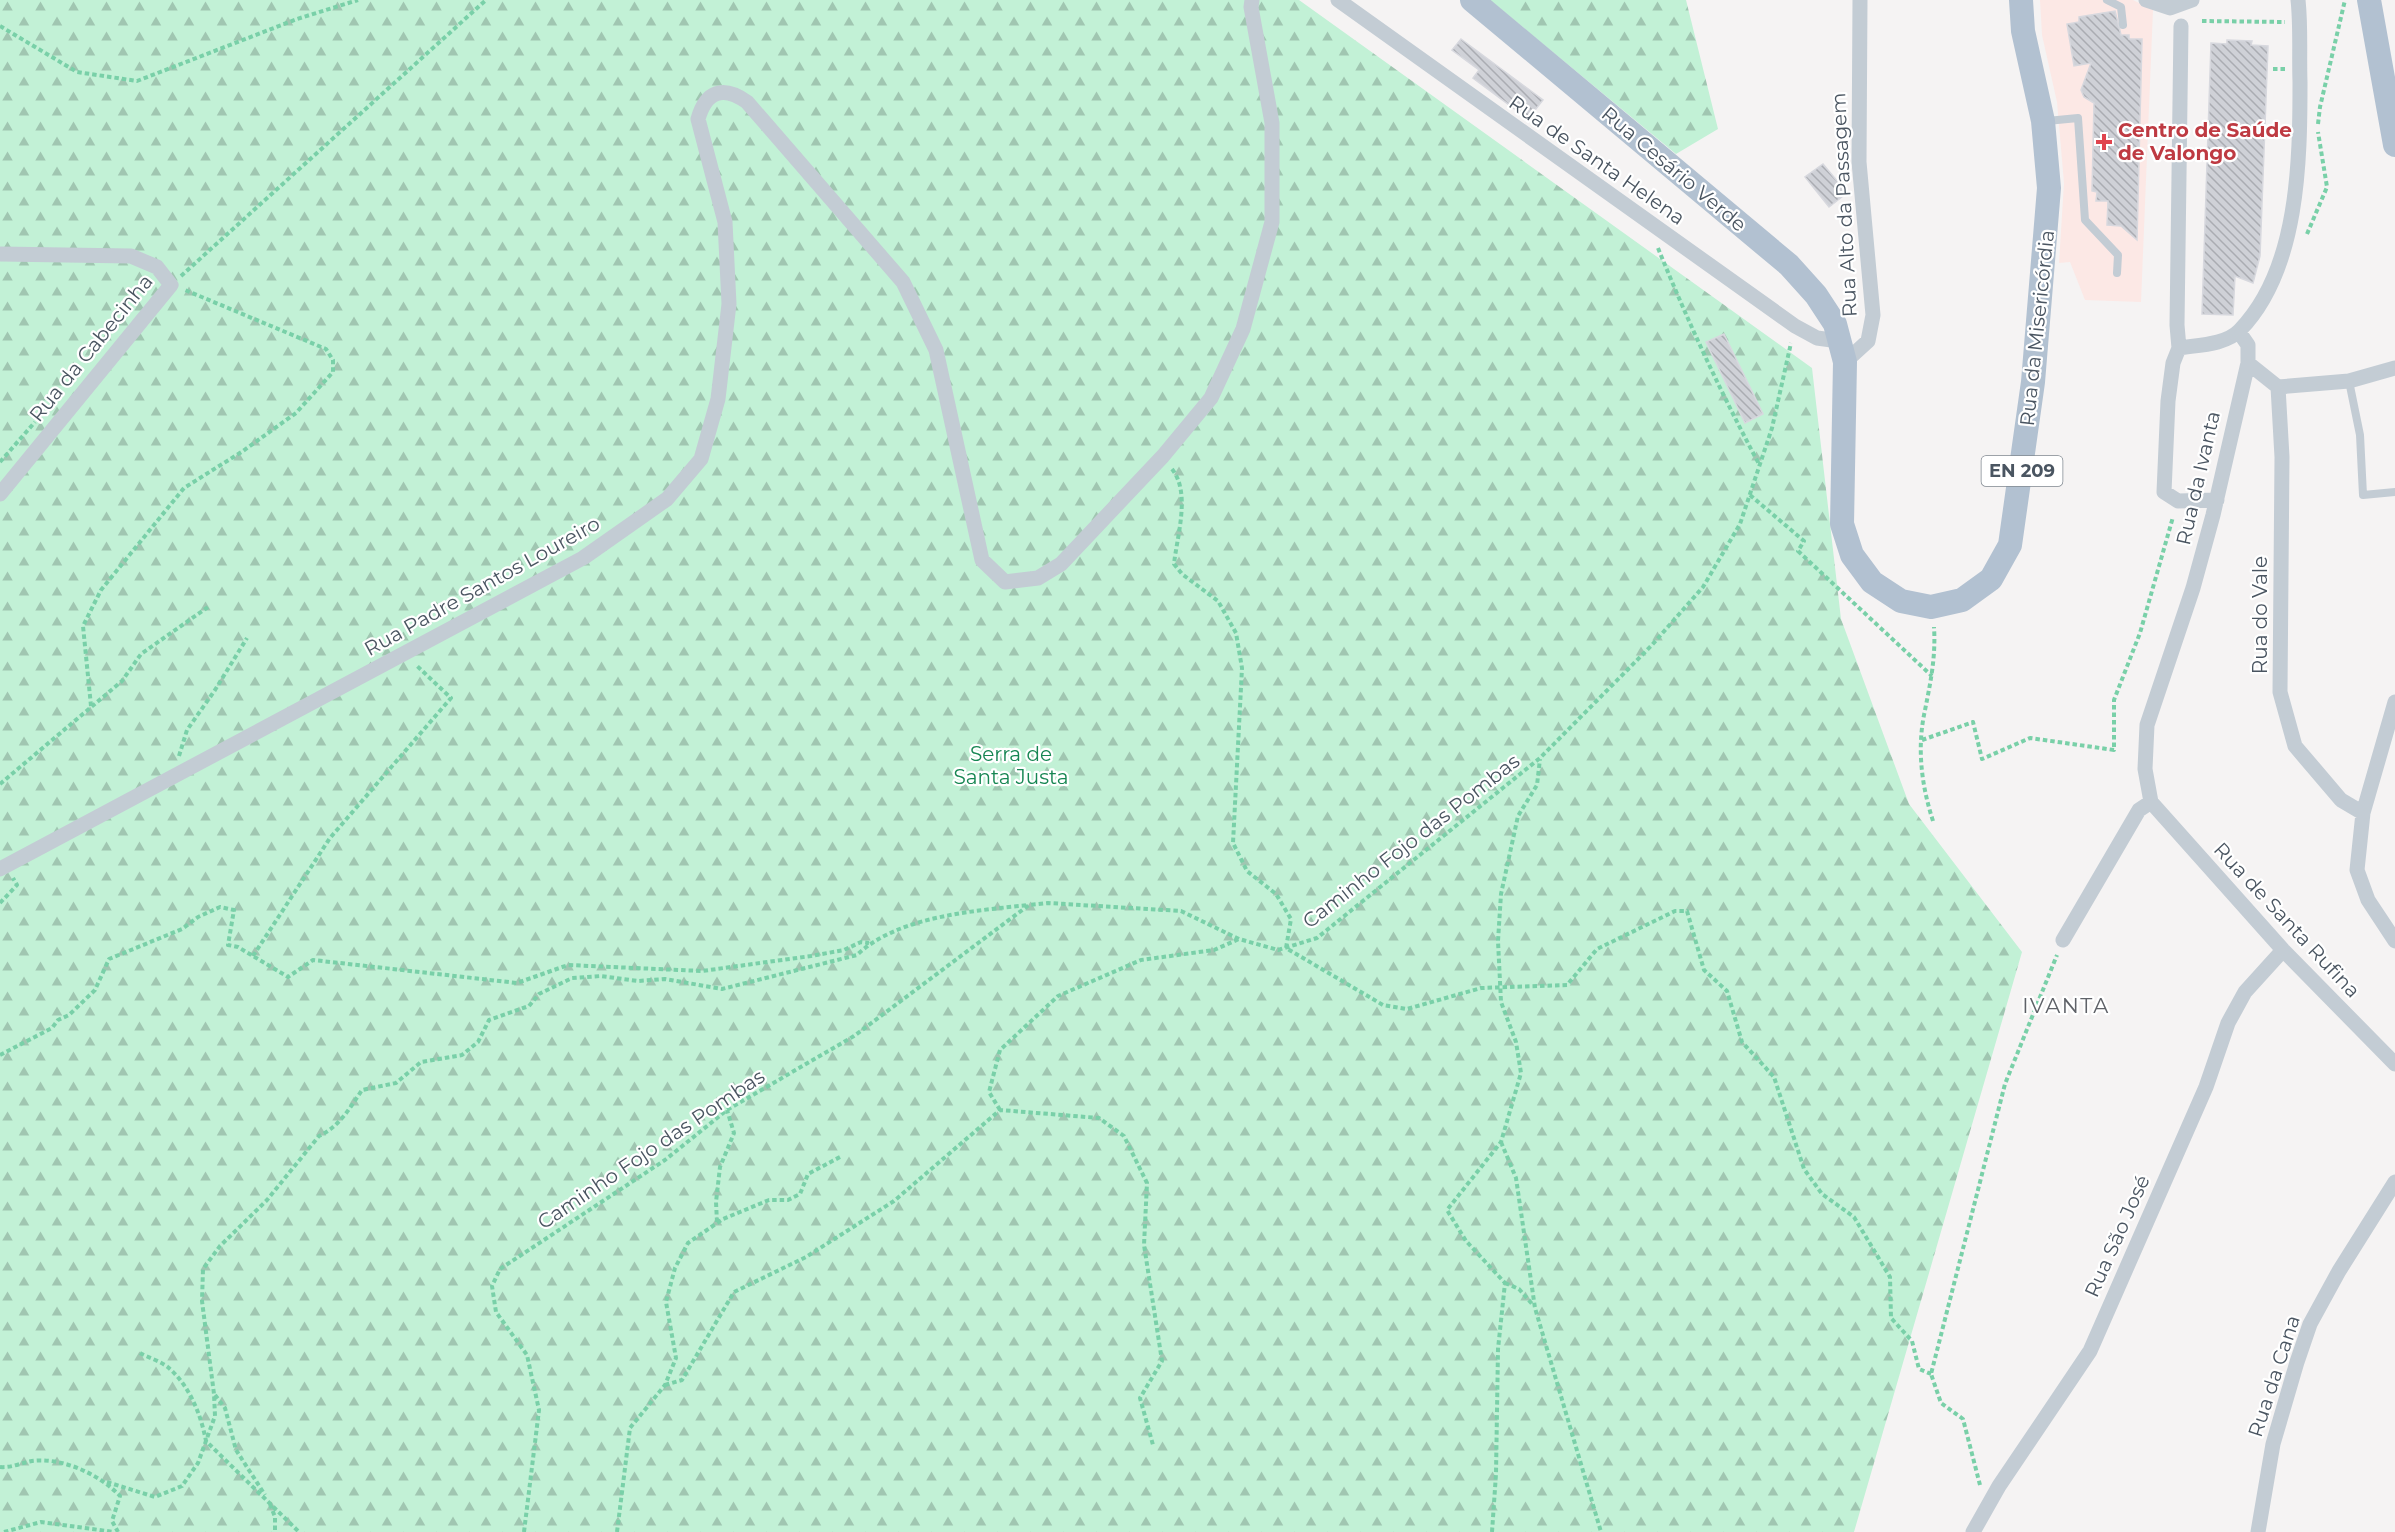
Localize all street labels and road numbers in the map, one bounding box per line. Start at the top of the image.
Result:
street label: Rua de Santa Helena [1504,90,1690,230]
street label: Rua Alto da Passagem [1826,92,1862,318]
street label: Rua Cesário Verde [1597,101,1751,237]
street label: Rua da Misericórdia [2015,229,2059,427]
street label: Rua da Cabecinha [24,270,158,426]
street label: Rua da Ivanta [2171,409,2225,547]
road number: EN 209 [1982,456,2062,486]
street label: Rua Padre Santos Loureiro [360,511,604,661]
street label: Rua do Vale [2248,556,2272,674]
street label: Caminho Fojo das Pombas [1298,749,1524,933]
street label: Rua de Santa Rufina [2209,837,2365,1003]
street label: Caminho Fojo das Pombas [533,1064,769,1234]
street label: Rua São José [2079,1171,2155,1301]
street label: Rua da Cana [2243,1312,2305,1440]

